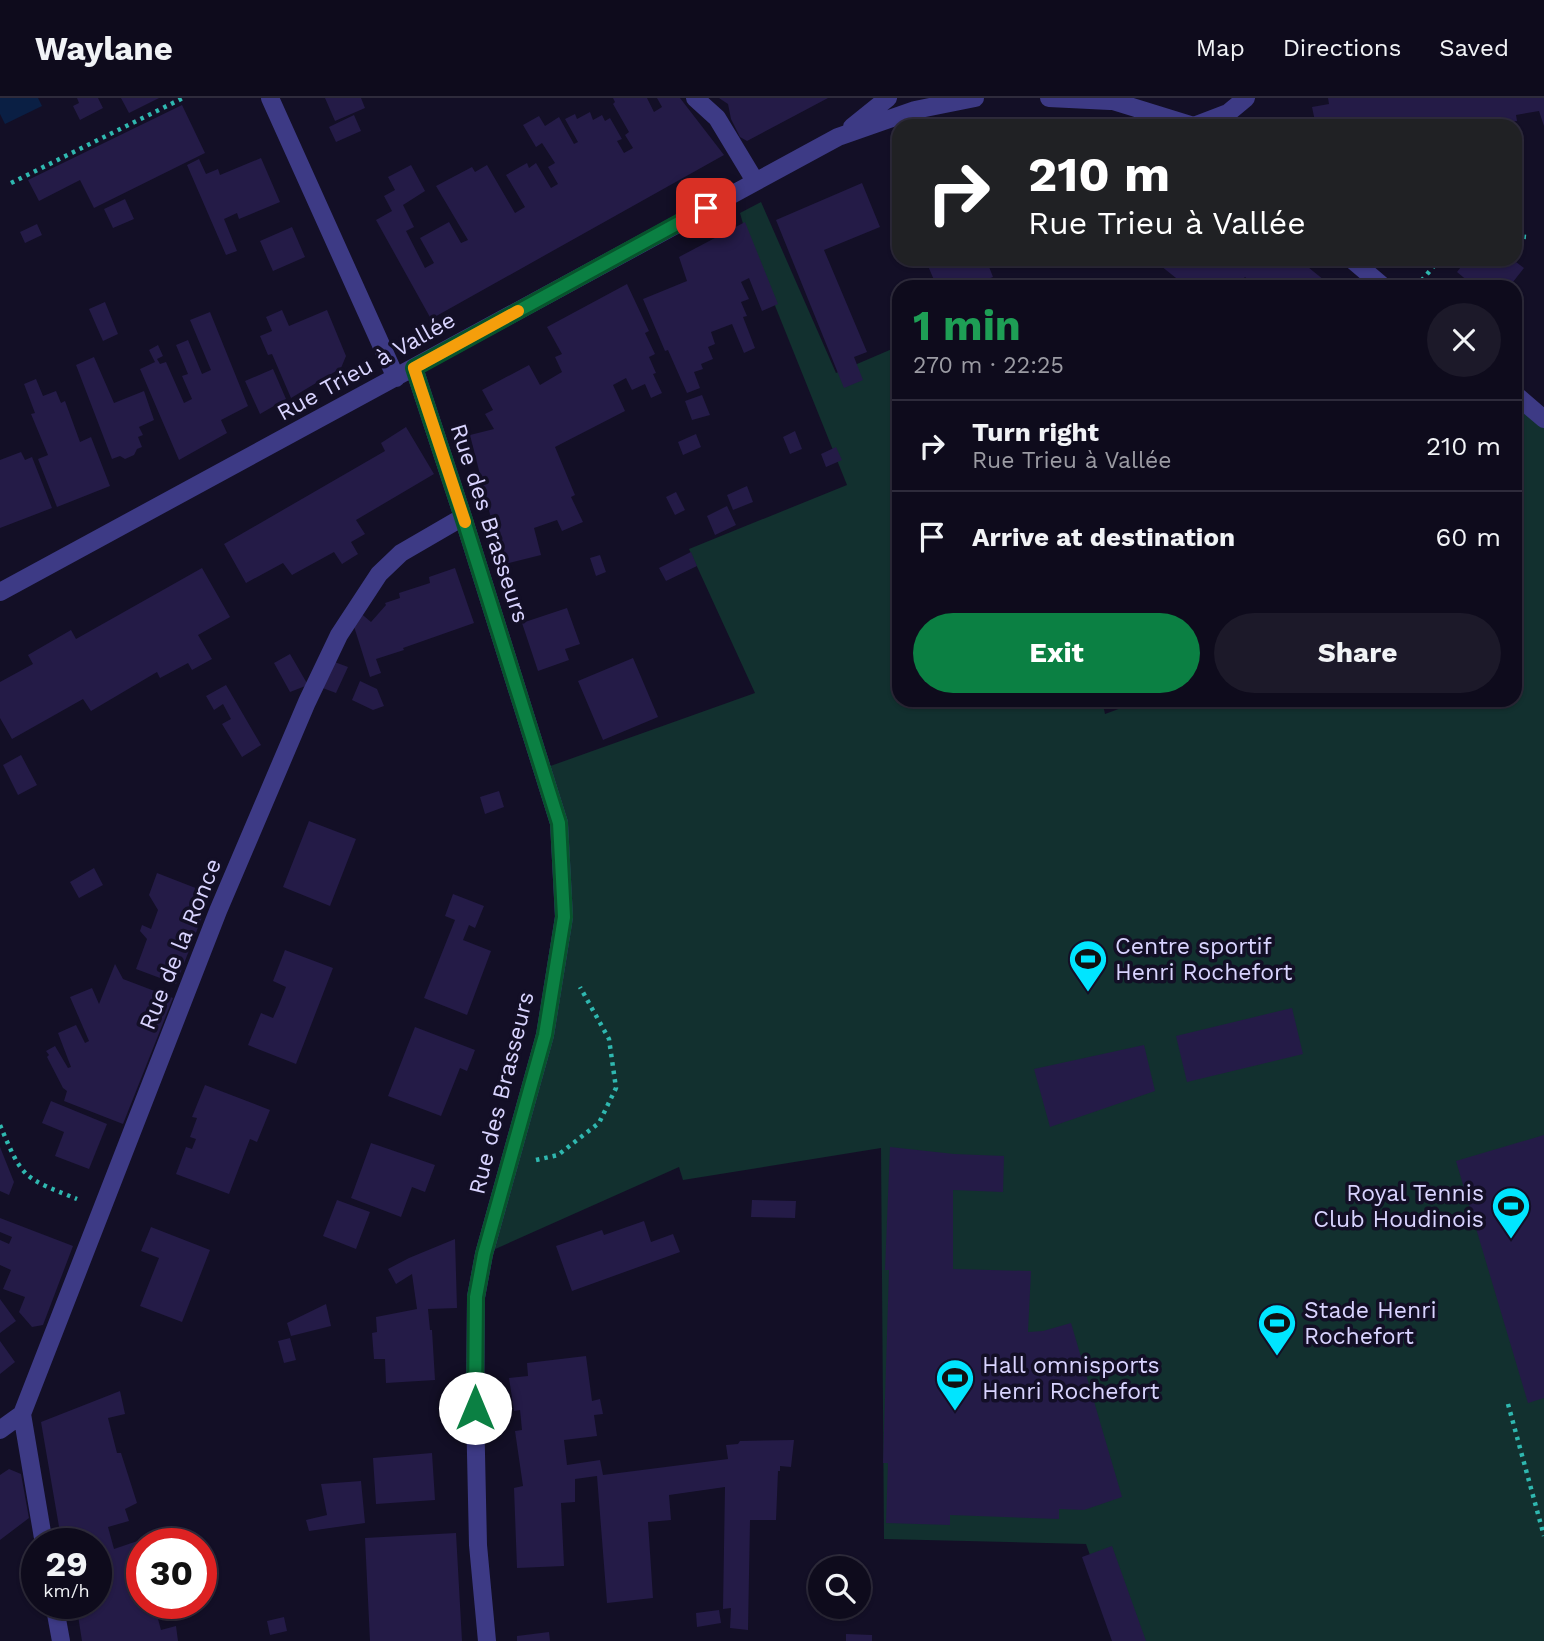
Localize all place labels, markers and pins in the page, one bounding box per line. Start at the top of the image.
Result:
pin [676,178,736,238]
place label: Centre sportif Henri Rochefort [1115,933,1293,986]
sports icon: Centre sportif Henri Rochefort [1067,938,1109,993]
place label: Royal Tennis Club Houdinois [1313,1180,1484,1233]
sports icon: Royal Tennis Club Houdinois [1490,1185,1532,1240]
place label: Stade Henri Rochefort [1304,1297,1437,1350]
sports icon: Stade Henri Rochefort [1256,1302,1298,1357]
place label: Hall omnisports Henri Rochefort [982,1352,1160,1405]
sports icon: Hall omnisports Henri Rochefort [934,1357,976,1412]

